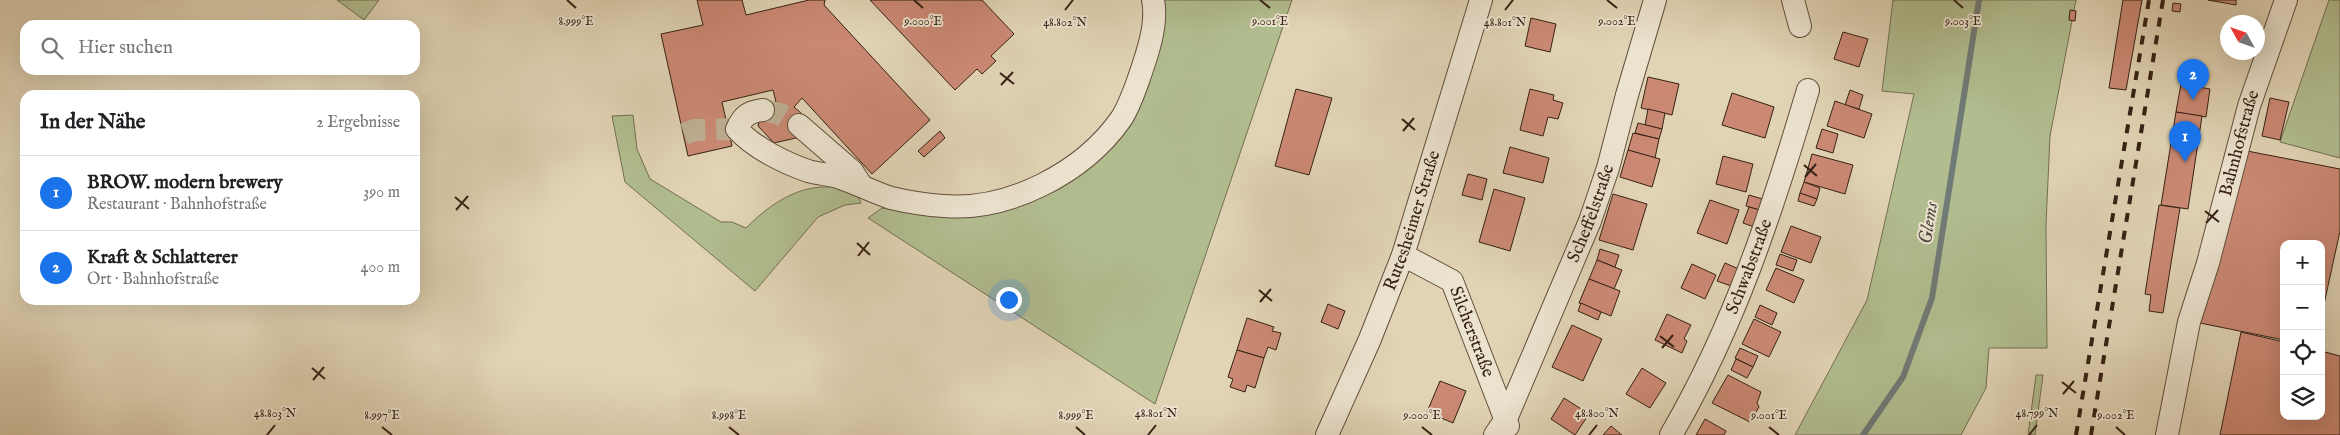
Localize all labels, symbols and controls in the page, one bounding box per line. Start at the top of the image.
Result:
text: 8.999°E [558,14,594,29]
text: 9.000°E [903,14,942,29]
text: 9.001°E [1251,14,1288,29]
text: 9.002°E [1597,14,1636,29]
text: 9.003°E [1944,14,1981,29]
text: 48.802°N [1043,15,1087,30]
text: 48.801°N [1484,15,1527,30]
north arrow [2220,15,2265,60]
search box [20,20,420,75]
icon: search [38,34,66,62]
text: Hier suchen [78,36,173,60]
pin: 2 [2177,59,2209,100]
street label: Bahnhofstraße [2214,87,2265,199]
text: In der Nähe [40,109,146,136]
text: 2 Ergebnisse [316,113,400,133]
pin: 1 [2169,121,2201,162]
street label: Rutesheimer Straße [1379,148,1446,294]
street label: Scheffelstraße [1562,161,1620,266]
text: BROW. modern brewery [87,171,283,195]
text: 1 [53,183,59,203]
text: 390 m [363,183,400,203]
text: Restaurant · Bahnhofstraße [87,195,267,215]
water label: Glems [1914,200,1944,246]
street label: Schwabstraße [1721,216,1778,318]
map controls [2280,240,2325,420]
button: + [2280,240,2325,285]
text: Kraft & Schlatterer [87,246,238,270]
text: 2 [52,258,60,278]
text: 400 m [361,258,400,278]
text: Ort · Bahnhofstraße [87,270,219,290]
street label: Silcherstraße [1444,283,1500,381]
button: − [2280,285,2325,330]
your location [996,287,1022,313]
button: locate [2280,330,2325,375]
button: layers [2280,375,2325,420]
text: 48.803°N [254,406,297,421]
text: 48.801°N [1135,406,1178,421]
text: 48.800°N [1575,406,1620,421]
text: 48.799°N [2016,406,2059,421]
text: 8.997°E [364,408,400,423]
text: 8.998°E [712,408,746,423]
text: 8.999°E [1058,408,1094,423]
text: 9.000°E [1402,408,1441,423]
text: 9.001°E [1750,408,1787,423]
text: 9.002°E [2096,408,2135,423]

